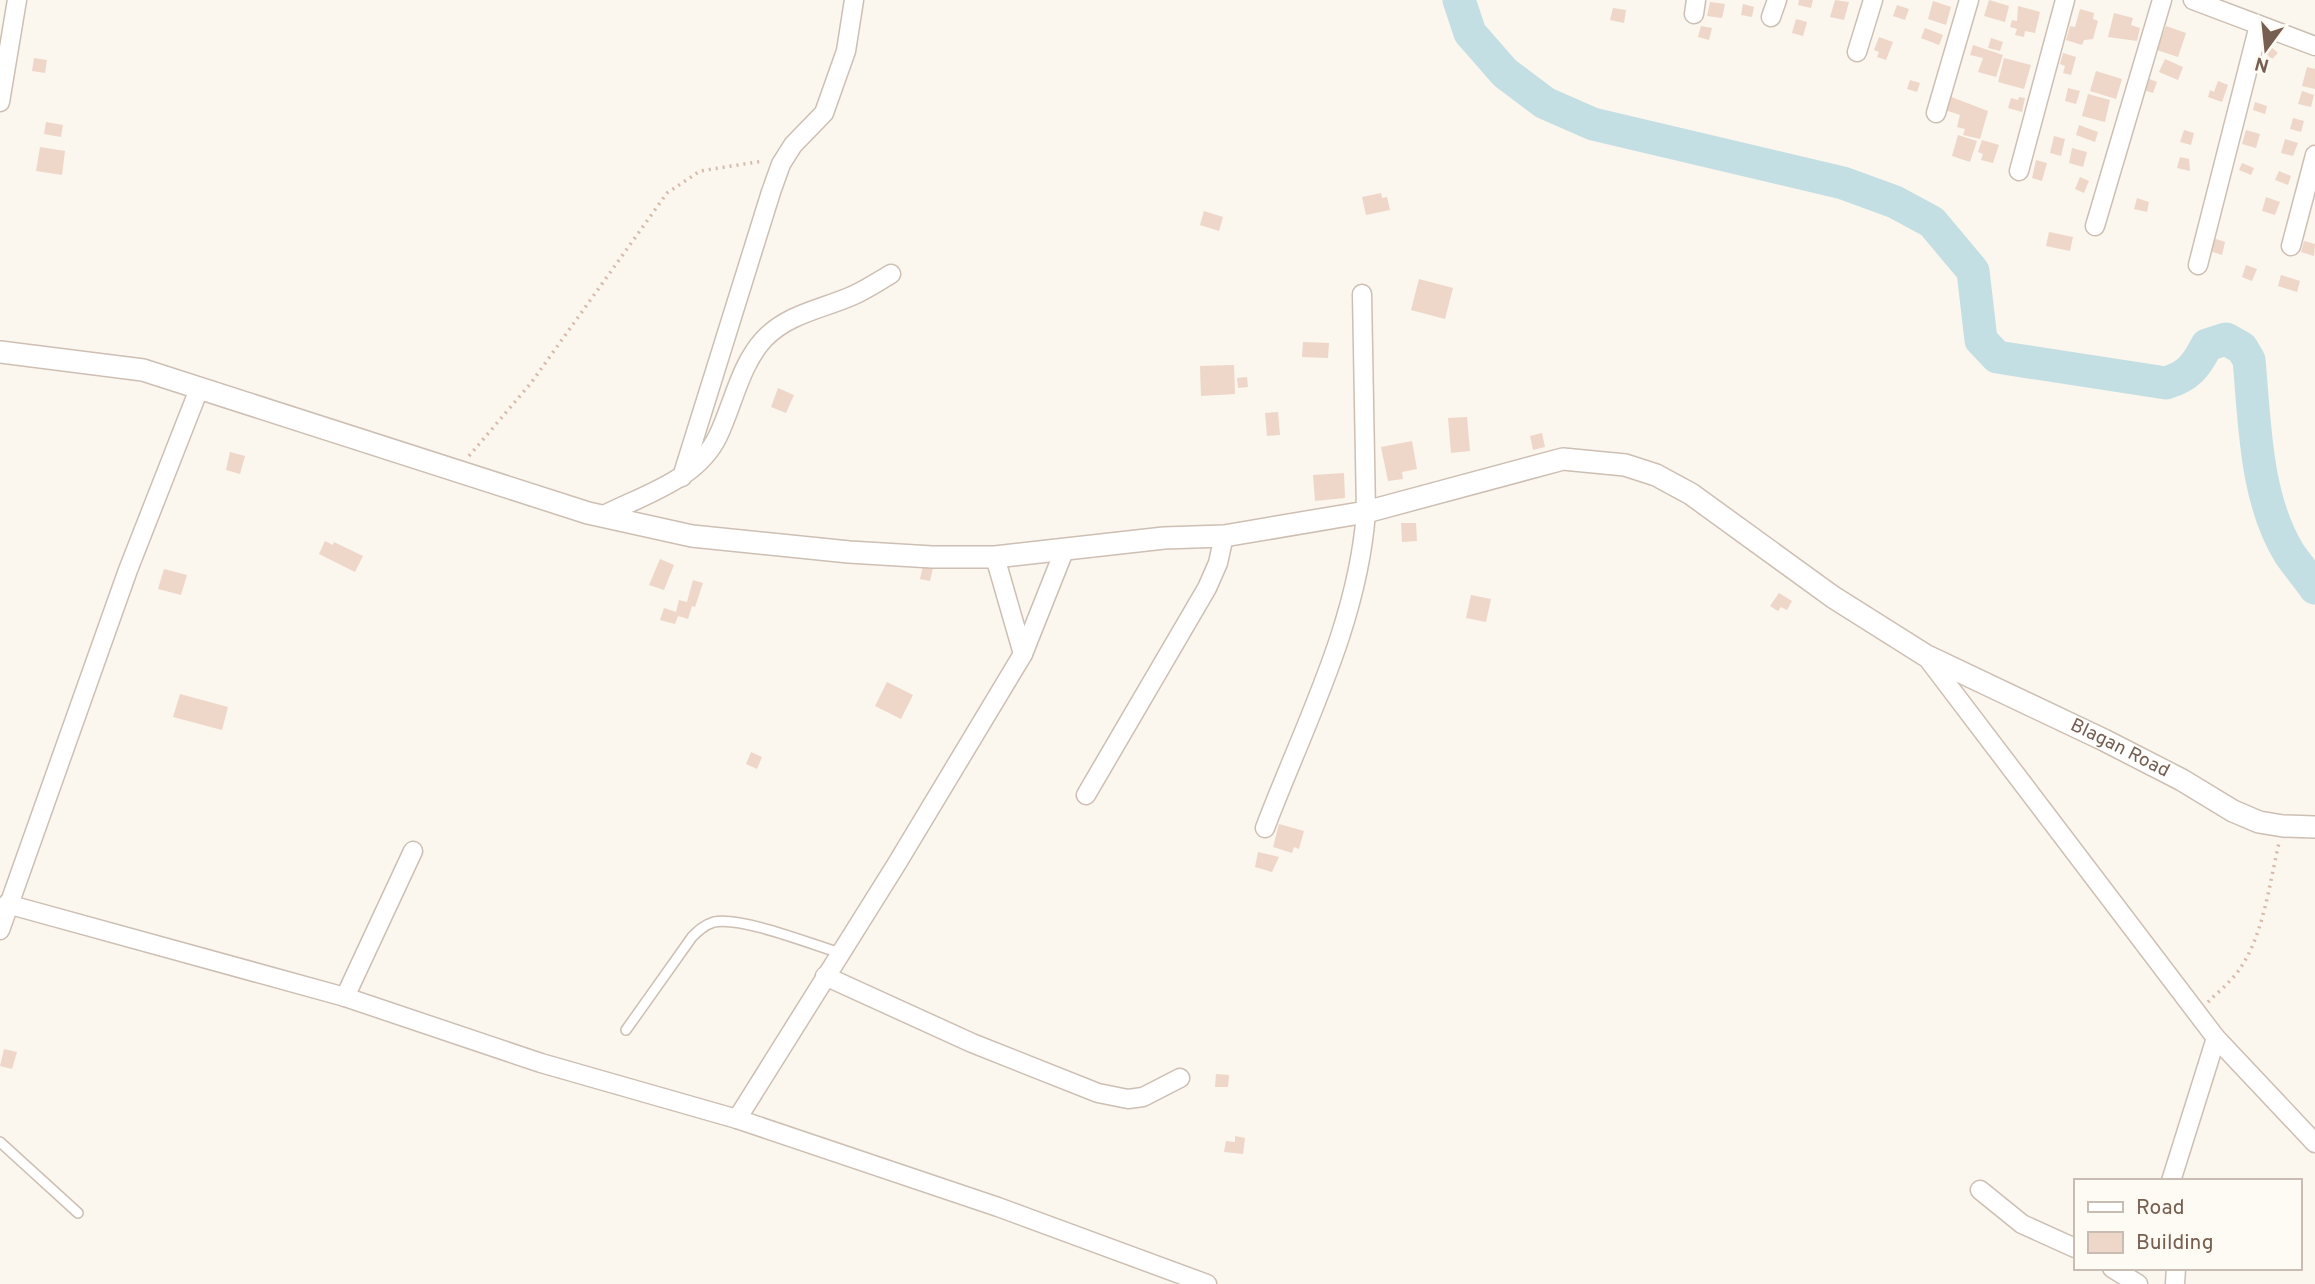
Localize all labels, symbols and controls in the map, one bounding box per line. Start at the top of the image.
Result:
north arrow [2231,14,2301,84]
text: N [2252,50,2272,77]
street label: Blagan Road [2066,714,2173,783]
legend [2074,1179,2301,1270]
text: Road [2136,1195,2185,1222]
text: Building [2136,1230,2214,1257]

